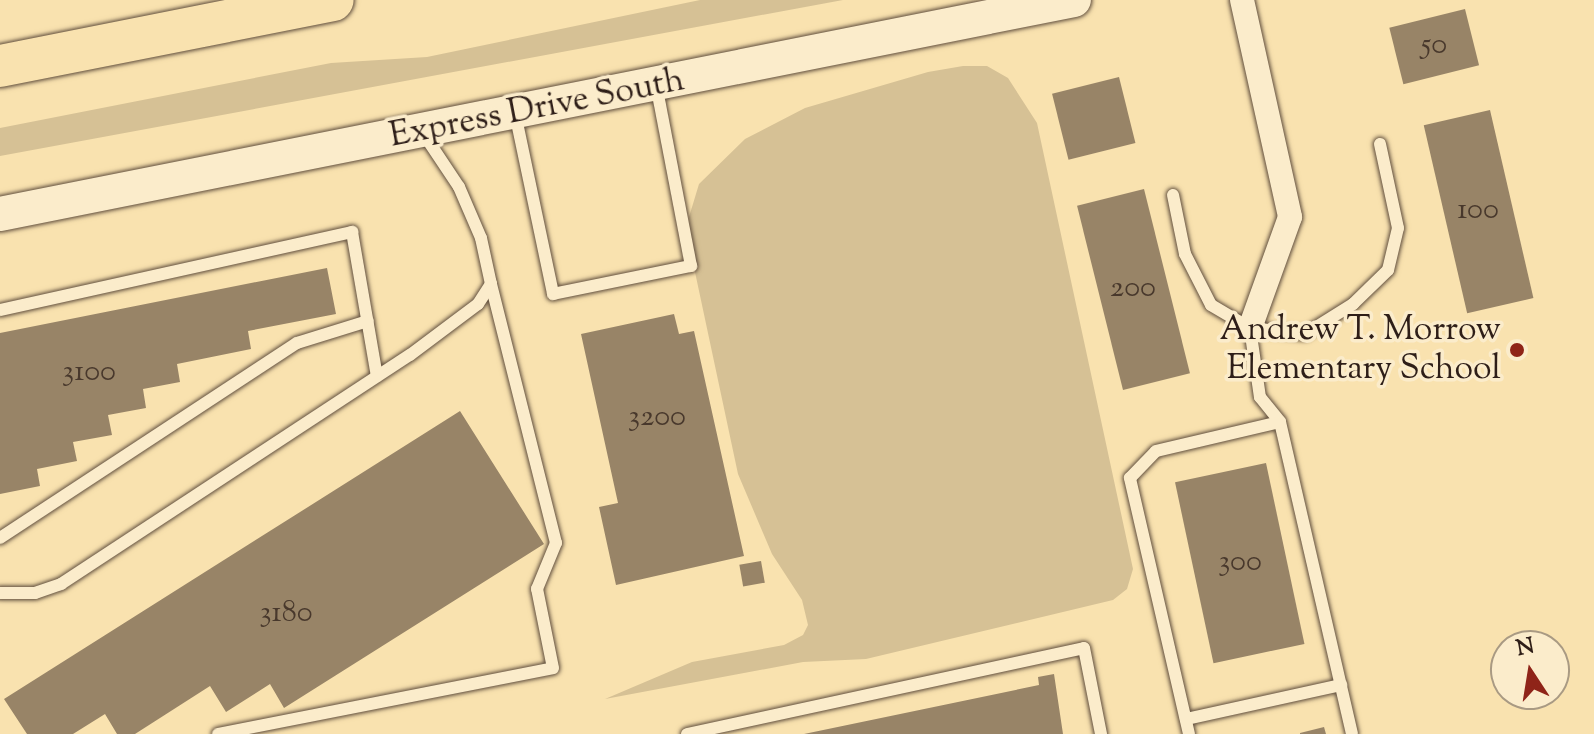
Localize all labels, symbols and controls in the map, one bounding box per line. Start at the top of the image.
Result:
house number: 50 [1421,28,1447,64]
street label: Express Drive South [386,60,688,158]
house number: 100 [1457,193,1499,229]
house number: 200 [1110,271,1156,307]
place label: Andrew T. Morrow Elementary School [1219,310,1501,390]
marker: Andrew T. Morrow Elementary School [1508,341,1526,359]
house number: 3100 [62,355,116,391]
house number: 3200 [628,400,686,436]
house number: 300 [1218,545,1262,581]
house number: 3180 [259,596,313,632]
north arrow [1490,630,1570,710]
text: N [1514,631,1537,666]

